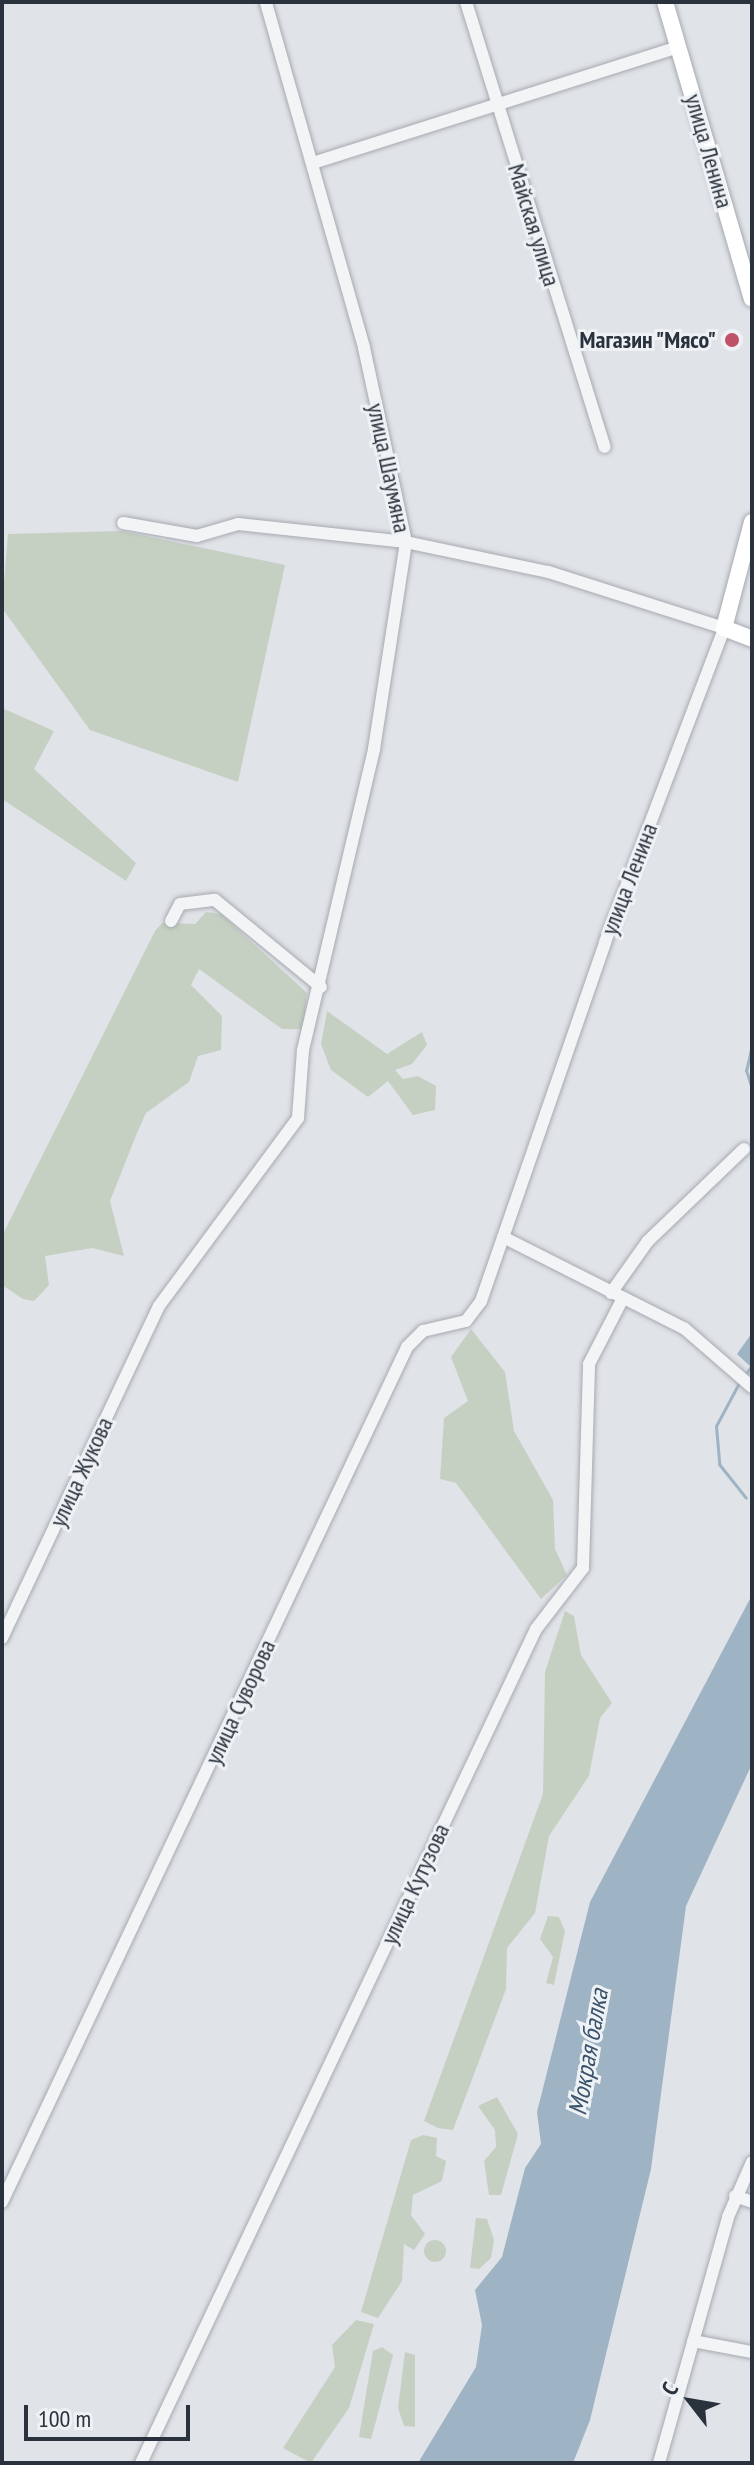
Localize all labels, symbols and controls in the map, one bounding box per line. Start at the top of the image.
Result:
street label: улица Ленина [679,91,739,211]
street label: Майская улица [502,160,566,290]
place label: Магазин "Мясо" [578,326,716,354]
marker: Магазин "Мясо" [723,331,741,349]
street label: улица Шаумяна [361,401,417,535]
street label: улица Ленина [595,819,663,939]
street label: улица Жукова [43,1413,119,1531]
street label: улица Суворова [199,1635,281,1769]
street label: улица Кутузова [374,1819,456,1949]
water label: Мокрая балка [562,1986,614,2118]
north arrow [650,2361,730,2441]
text: С [655,2377,684,2400]
scale bar [28,2389,194,2439]
text: 100 m [38,2403,91,2434]

